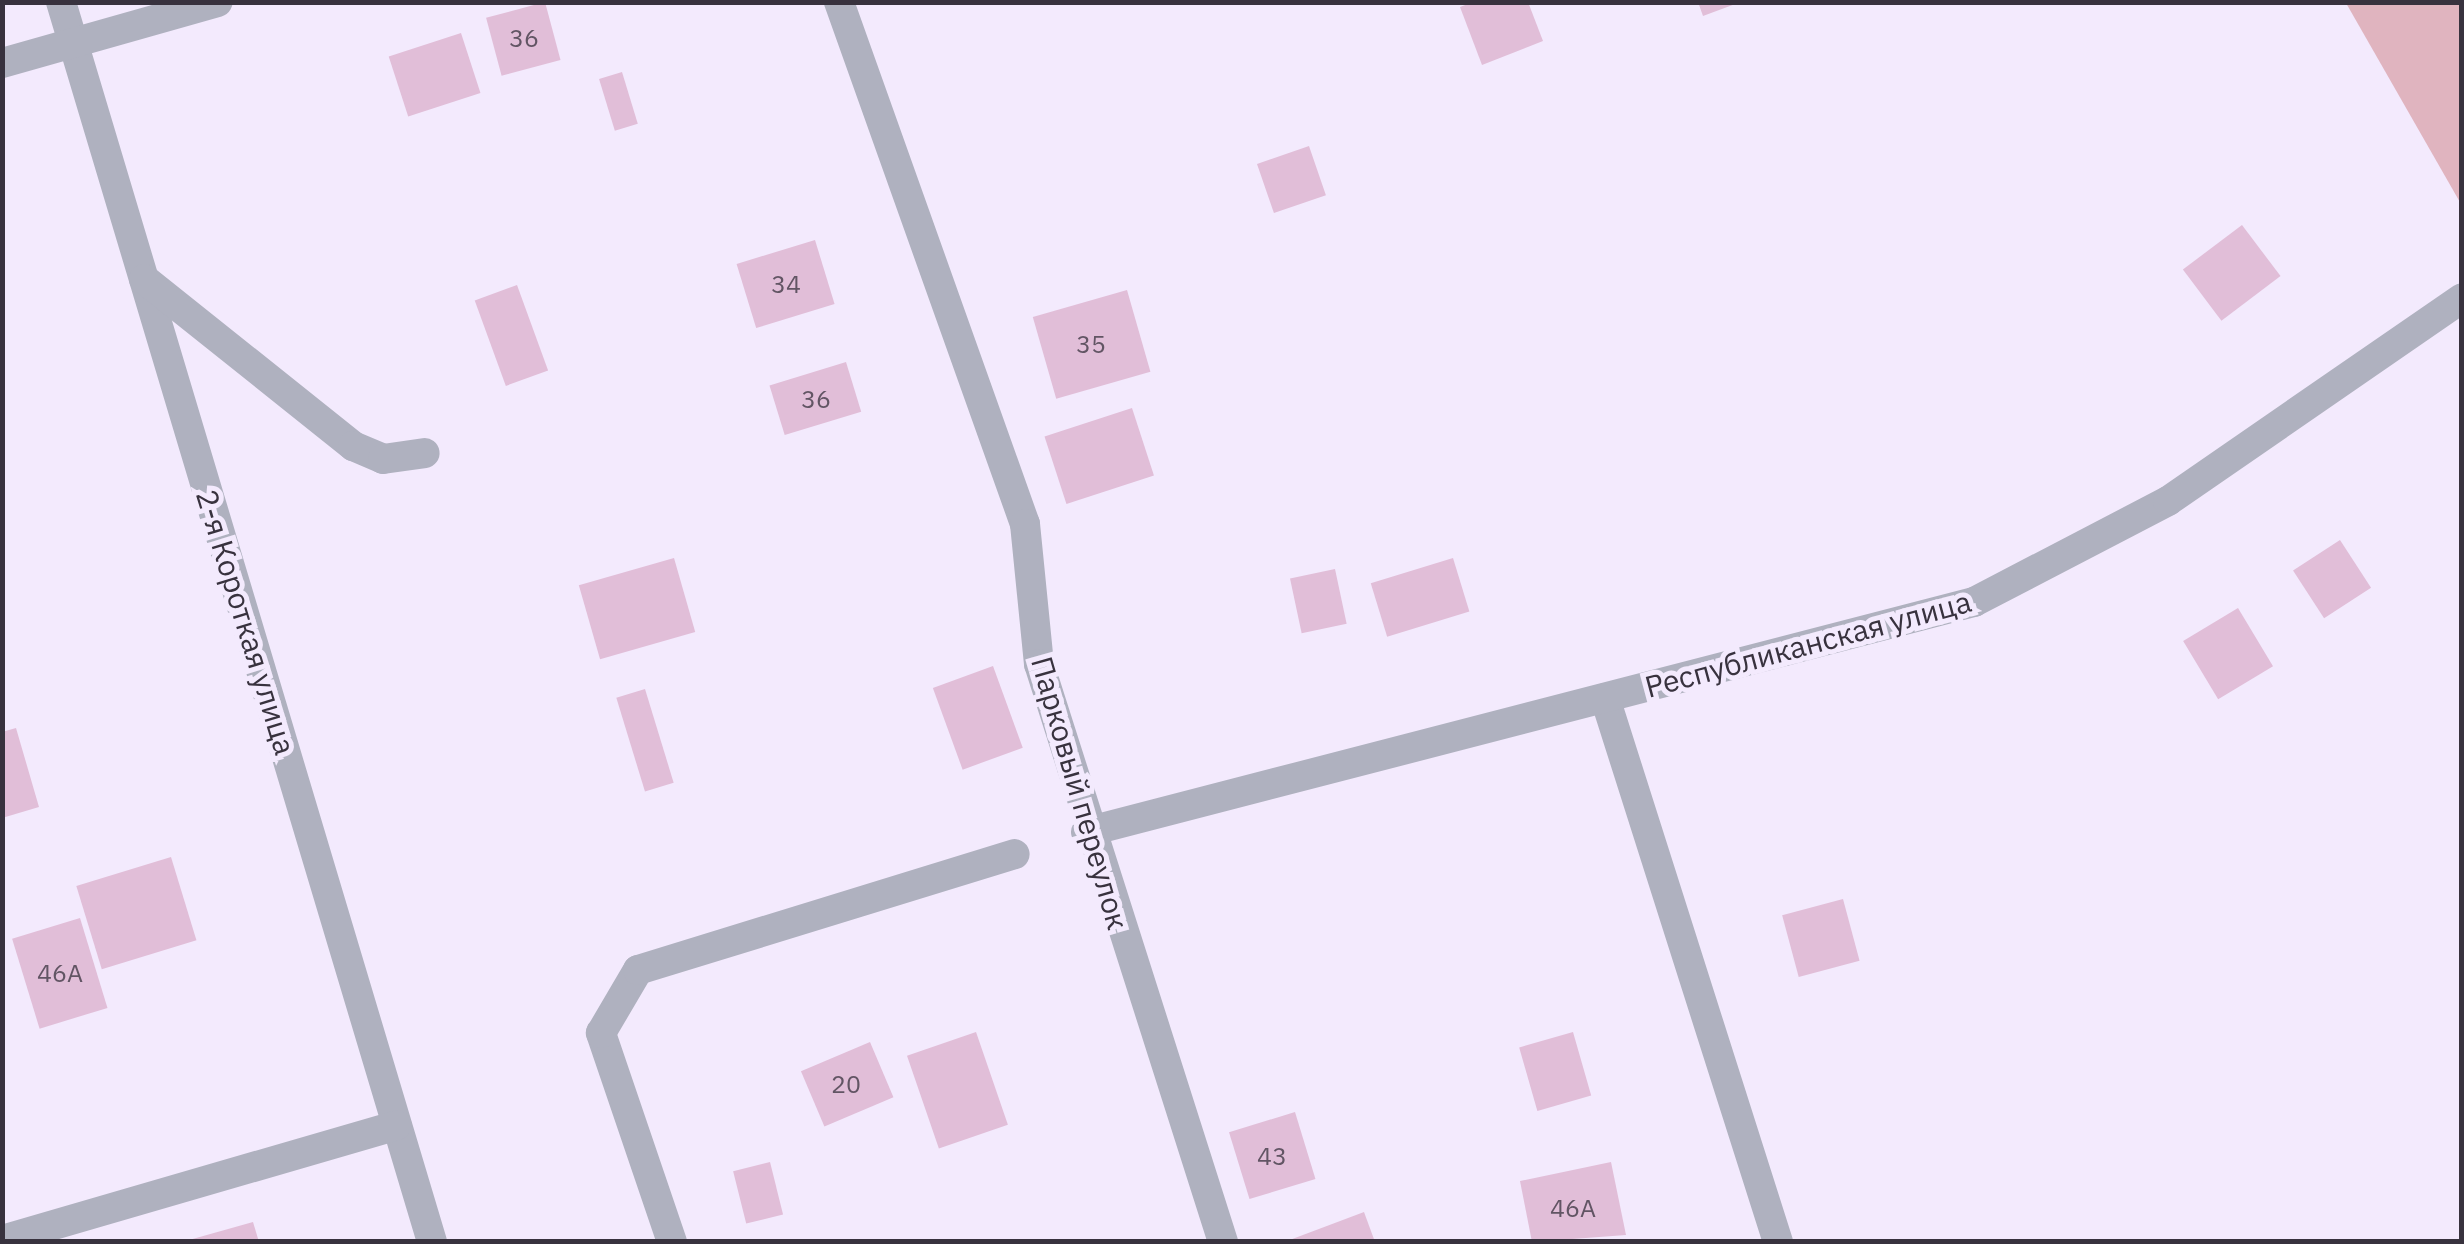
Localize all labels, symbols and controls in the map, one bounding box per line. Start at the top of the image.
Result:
house number: 36 [509,23,539,53]
house number: 34 [771,269,801,299]
house number: 35 [1076,329,1106,359]
house number: 36 [801,384,831,414]
street label: 2-я Короткая улица [189,485,303,759]
street label: Республиканская улица [1641,583,1975,705]
street label: Парковый переулок [1024,652,1136,934]
house number: 46А [37,958,83,988]
house number: 20 [831,1069,861,1099]
house number: 43 [1257,1141,1287,1171]
house number: 46А [1550,1193,1596,1223]

